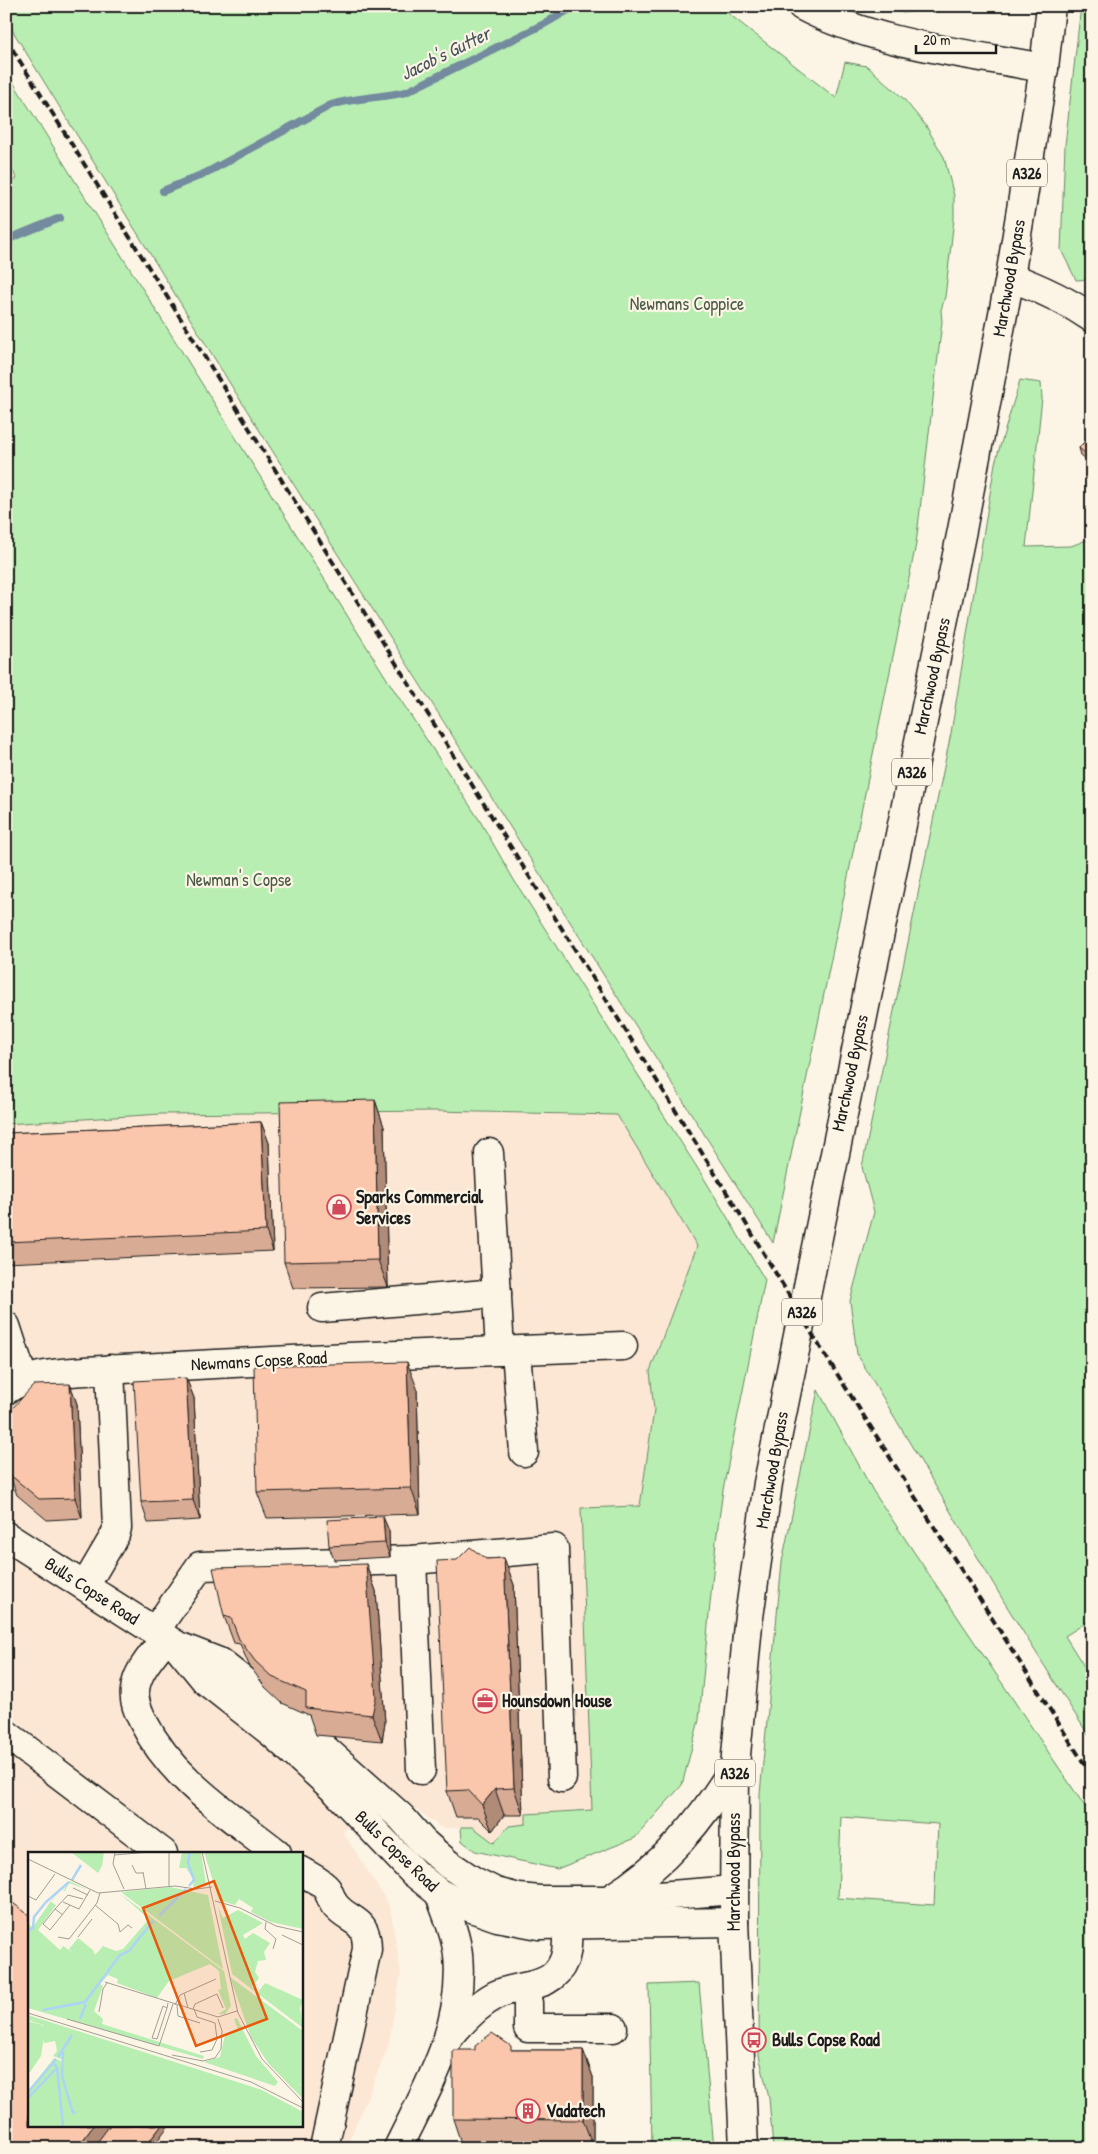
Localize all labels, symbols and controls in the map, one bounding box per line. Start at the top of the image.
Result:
water label: Jacob's Gutter [396,19,497,86]
scale bar [916,22,996,54]
text: 20 m [923,29,950,50]
road number: A326 [1007,160,1047,187]
street label: Marchwood Bypass [986,217,1031,338]
park label: Newmans Coppice [630,291,744,316]
street label: Marchwood Bypass [907,615,956,737]
road number: A326 [892,759,932,786]
park label: Newman's Copse [186,867,292,892]
street label: Marchwood Bypass [825,1012,874,1134]
place label: Sparks Commercial Services [356,1184,484,1230]
shop icon: Sparks Commercial Services [326,1194,352,1220]
road number: A326 [782,1298,822,1325]
street label: Newmans Copse Road [190,1344,328,1377]
street label: Marchwood Bypass [749,1409,794,1530]
street label: Bulls Copse Road [40,1551,144,1630]
office icon: Hounsdown House [472,1688,498,1714]
place label: Hounsdown House [502,1688,613,1713]
road number: A326 [715,1760,755,1786]
street label: Bulls Copse Road [350,1804,445,1897]
street label: Marchwood Bypass [721,1813,746,1931]
inset map [28,1852,302,2126]
bus stop icon: Bulls Copse Road [741,2027,767,2053]
place label: Bulls Copse Road [772,2027,880,2053]
building icon: Vadatech [515,2098,541,2124]
place label: Vadatech [546,2098,606,2123]

